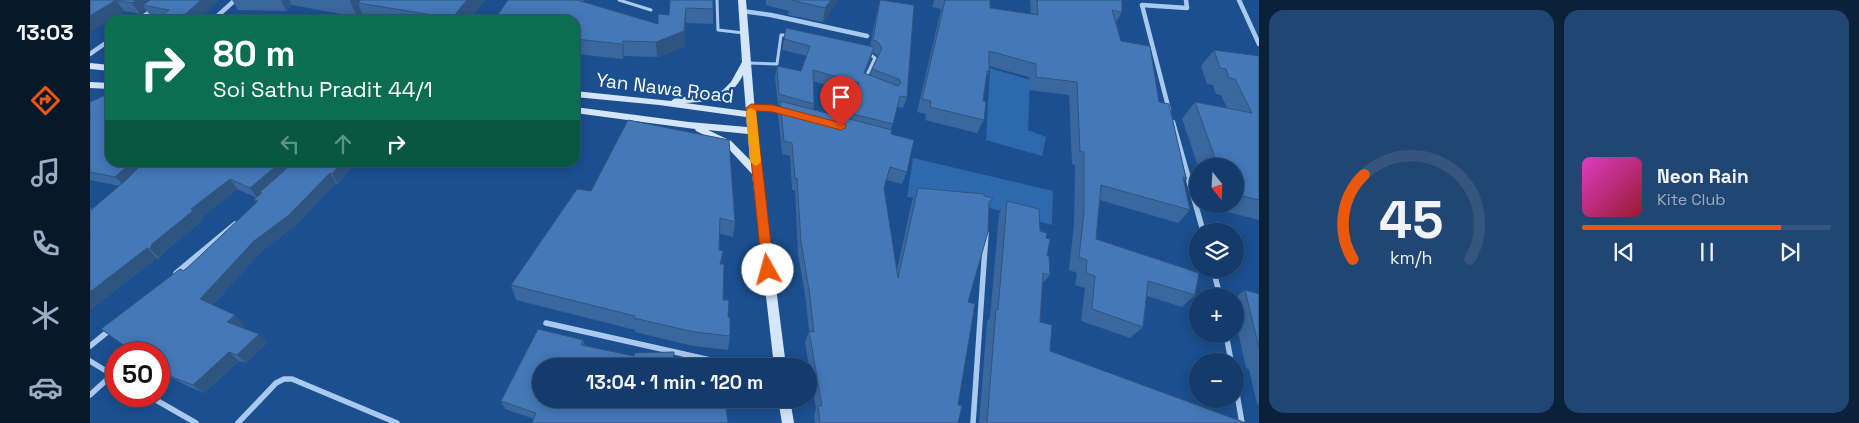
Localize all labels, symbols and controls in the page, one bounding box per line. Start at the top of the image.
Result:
text: 13:03 [16,18,74,46]
text: 80 m [213,32,295,76]
icon: right [130,35,195,100]
street label: Yan Nawa Road [595,67,735,109]
text: Soi Sathu Pradit 44/1 [213,75,433,103]
pin [820,76,862,127]
icon: directions [28,83,63,118]
icon: arrive [827,83,855,111]
icon: left [276,130,304,158]
icon: ahead [329,130,357,158]
icon: right [382,130,410,158]
icon: music [28,155,63,190]
north arrow [1189,158,1244,212]
map controls [1189,158,1244,408]
text: Neon Rain [1657,164,1749,189]
text: 45 [1379,187,1444,253]
text: Kite Club [1657,189,1726,210]
button: layers [1189,223,1244,278]
icon: phone [28,226,63,261]
icon: previous [1610,238,1638,266]
icon: pause [1693,238,1721,266]
icon: next [1776,238,1804,266]
position arrow [741,243,793,295]
text: km/h [1390,246,1433,269]
button: + [1189,288,1244,343]
icon: climate [28,298,63,333]
speed limit sign: 50 [105,342,170,407]
button: − [1189,353,1244,408]
icon: car [28,370,63,405]
text: 13:04 · 1 min · 120 m [586,370,763,395]

